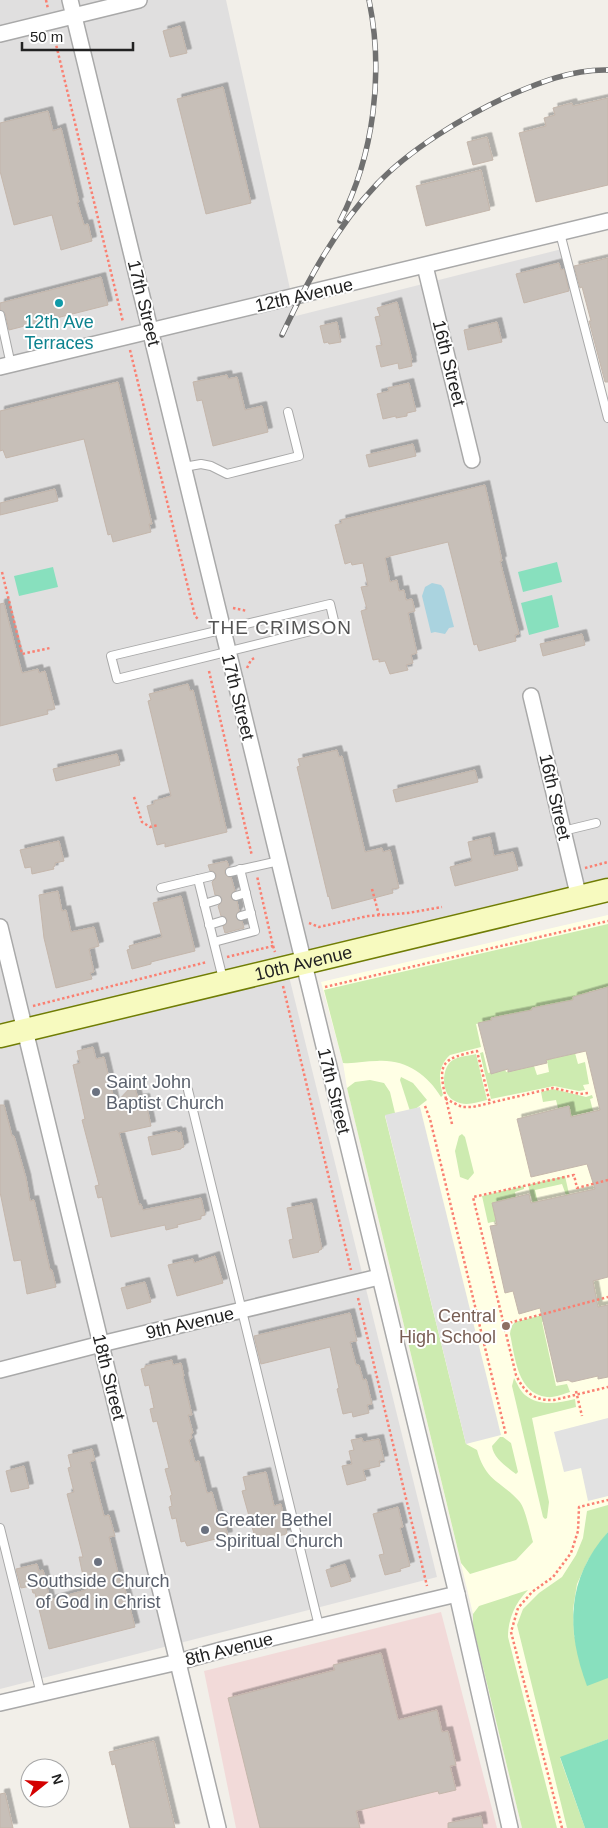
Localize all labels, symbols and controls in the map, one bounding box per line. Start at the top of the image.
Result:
scale bar [22,20,134,52]
text: 50 m [30,28,63,45]
street label: 17th Street [124,258,164,348]
street label: 12th Avenue [253,274,355,316]
marker: 12th Ave Terraces [53,297,65,309]
place label: 12th Ave Terraces [24,312,94,353]
street label: 16th Street [429,318,469,408]
district label: THE CRIMSON [208,617,352,638]
street label: 17th Street [218,652,258,742]
street label: 16th Street [535,752,575,842]
street label: 10th Avenue [253,942,354,985]
street label: 17th Street [314,1046,354,1136]
place label: Saint John Baptist Church [106,1072,224,1113]
marker: Saint John Baptist Church [90,1086,102,1098]
street label: 9th Avenue [144,1303,236,1343]
place label: Central High School [399,1306,496,1347]
marker: Central High School [500,1320,512,1332]
street label: 18th Street [89,1332,129,1422]
place label: Greater Bethel Spiritual Church [215,1510,343,1551]
marker: Greater Bethel Spiritual Church [199,1524,211,1536]
marker: Southside Church of God in Christ [92,1556,104,1568]
place label: Southside Church of God in Christ [26,1571,170,1612]
street label: 8th Avenue [183,1628,275,1670]
north arrow [20,1758,70,1808]
text: N [48,1772,67,1786]

